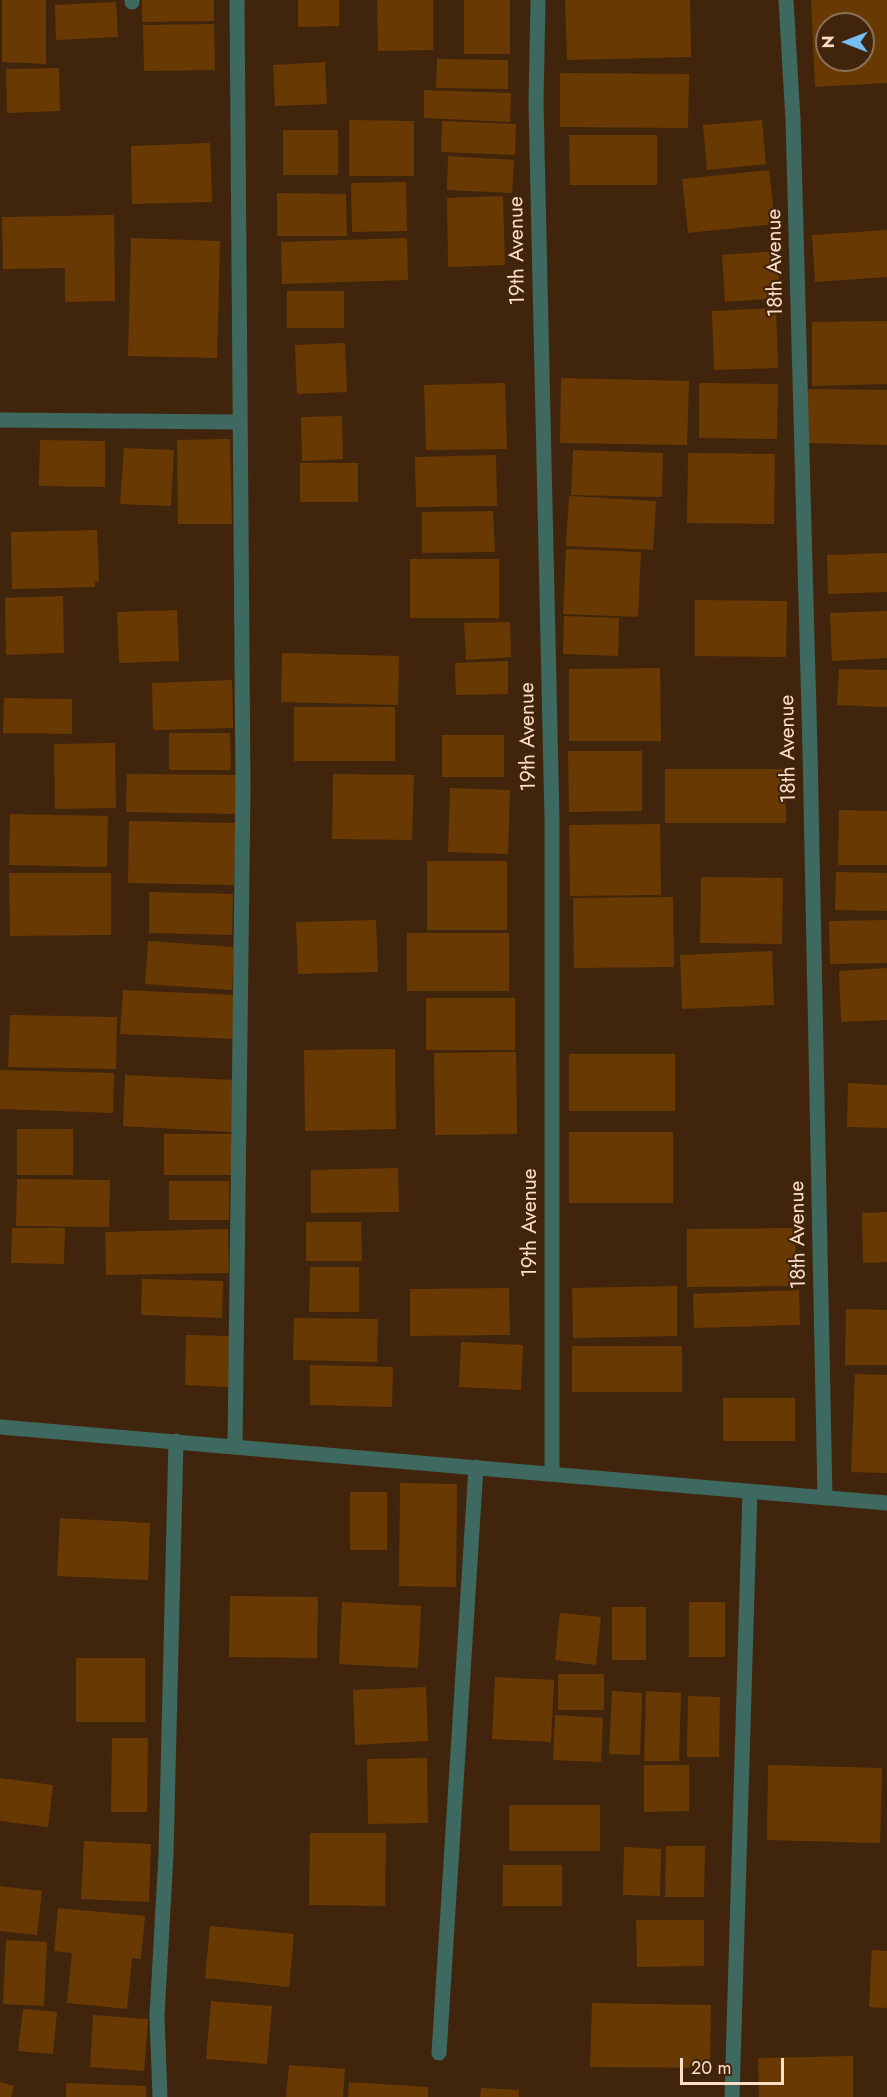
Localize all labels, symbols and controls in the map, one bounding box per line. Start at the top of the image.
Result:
north arrow [815,12,875,72]
text: N [817,36,840,48]
street label: 19th Avenue [504,196,532,306]
street label: 18th Avenue [762,208,790,318]
street label: 19th Avenue [515,682,543,792]
street label: 18th Avenue [775,694,803,804]
street label: 19th Avenue [518,1168,544,1278]
street label: 18th Avenue [785,1180,813,1290]
scale bar [683,2046,786,2084]
text: 20 m [691,2055,731,2081]

